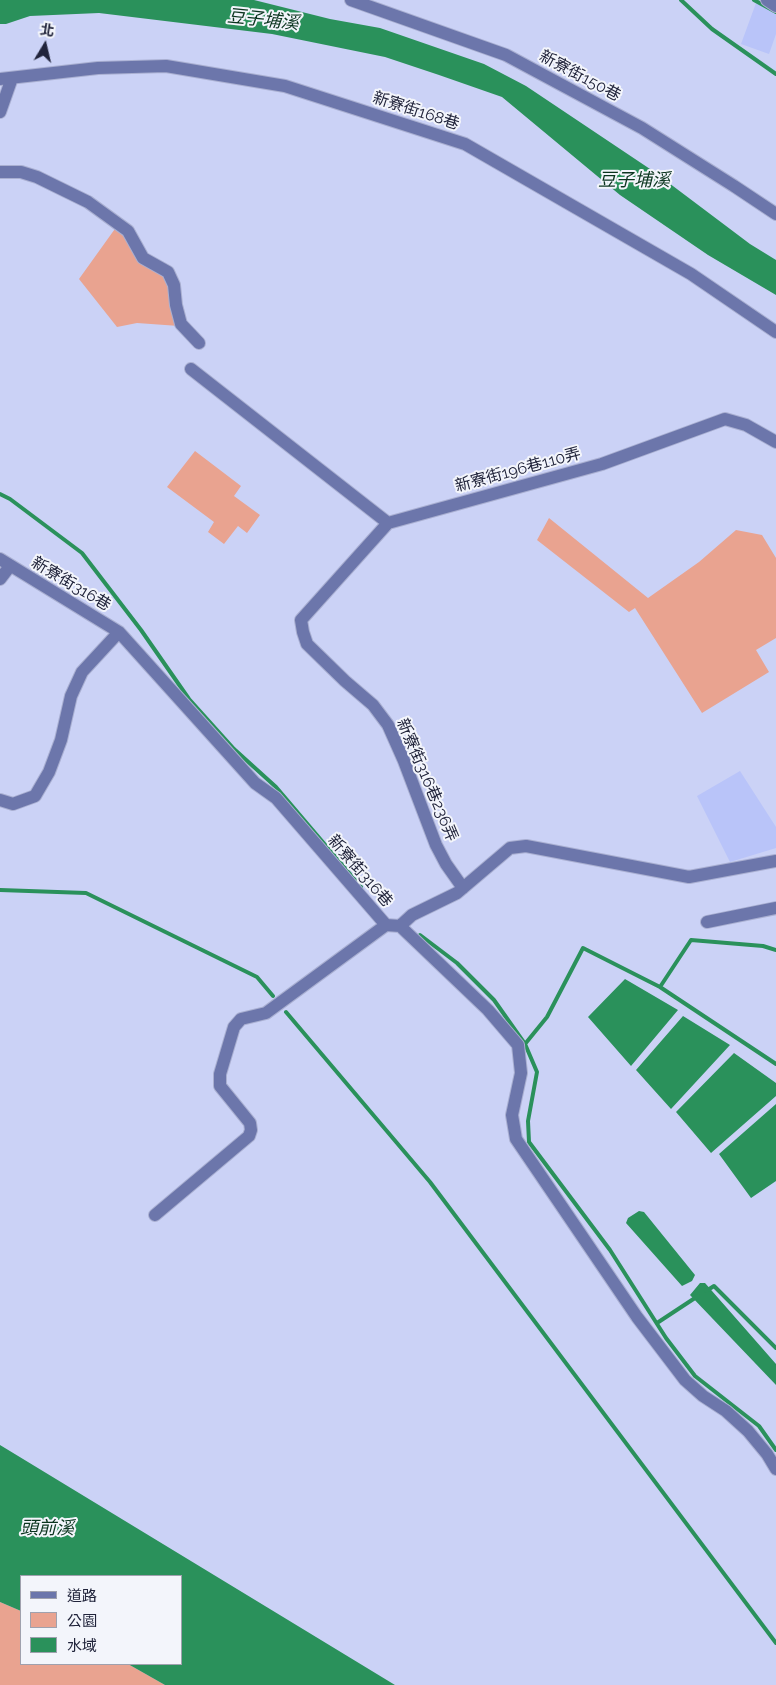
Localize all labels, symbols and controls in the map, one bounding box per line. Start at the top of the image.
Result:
water label: 豆子埔溪 [226,5,300,35]
north arrow [20,20,70,70]
text: 北 [39,21,56,39]
street label: 新寮街150巷 [536,47,624,105]
street label: 新寮街168巷 [370,88,462,134]
water label: 豆子埔溪 [598,170,670,192]
street label: 新寮街196巷110弄 [453,444,583,496]
street label: 新寮街316巷 [28,553,114,615]
street label: 新寮街316巷236弄 [392,716,462,844]
street label: 新寮街316巷 [324,831,396,911]
water label: 頭前溪 [20,1518,74,1540]
legend [20,1575,182,1665]
text: 道路 [67,1587,97,1605]
text: 公園 [67,1612,97,1630]
text: 水域 [67,1637,97,1655]

